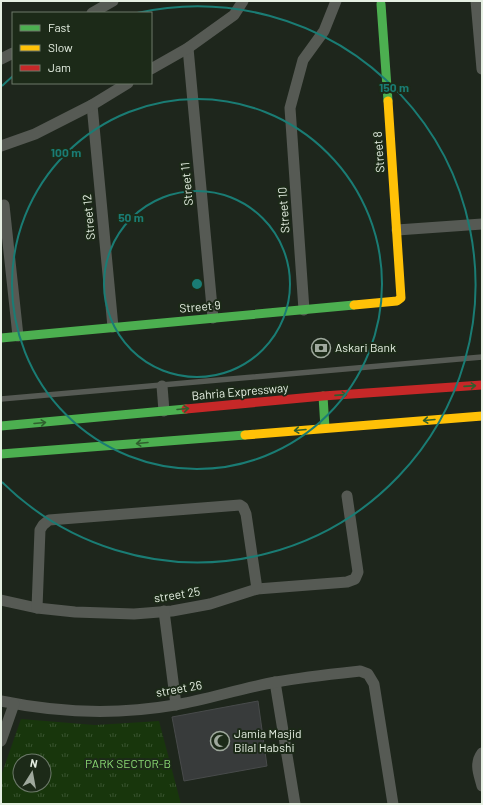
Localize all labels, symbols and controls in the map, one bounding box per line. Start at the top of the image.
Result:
legend [12,12,152,84]
text: Fast [48,20,71,34]
text: Slow [48,40,73,54]
text: Jam [48,60,71,74]
text: 150 m [379,80,409,94]
street label: Street 8 [370,131,386,173]
text: 100 m [51,145,81,159]
street label: Street 11 [177,162,195,206]
street label: Street 10 [274,187,292,234]
street label: Street 12 [79,194,97,241]
text: 50 m [118,210,144,224]
centre of rings [190,277,204,291]
street label: Street 9 [179,297,221,315]
bank icon: Askari Bank [310,337,332,359]
place label: Askari Bank [335,340,396,354]
street label: Bahria Expressway [191,380,289,402]
one-way arrow [463,383,476,390]
one-way arrow [334,391,347,398]
one-way arrow [176,405,189,413]
one-way arrow [423,416,436,423]
one-way arrow [33,419,46,426]
one-way arrow [294,427,307,434]
one-way arrow [136,439,149,446]
street label: street 25 [153,583,201,605]
street label: street 26 [155,677,203,699]
place label: Jamia Masjid Bilal Habshi [234,726,302,754]
mosque icon: Jamia Masjid Bilal Habshi [209,730,231,752]
north arrow [12,753,52,793]
text: N [29,756,39,770]
park label: PARK SECTOR-B [85,756,171,770]

